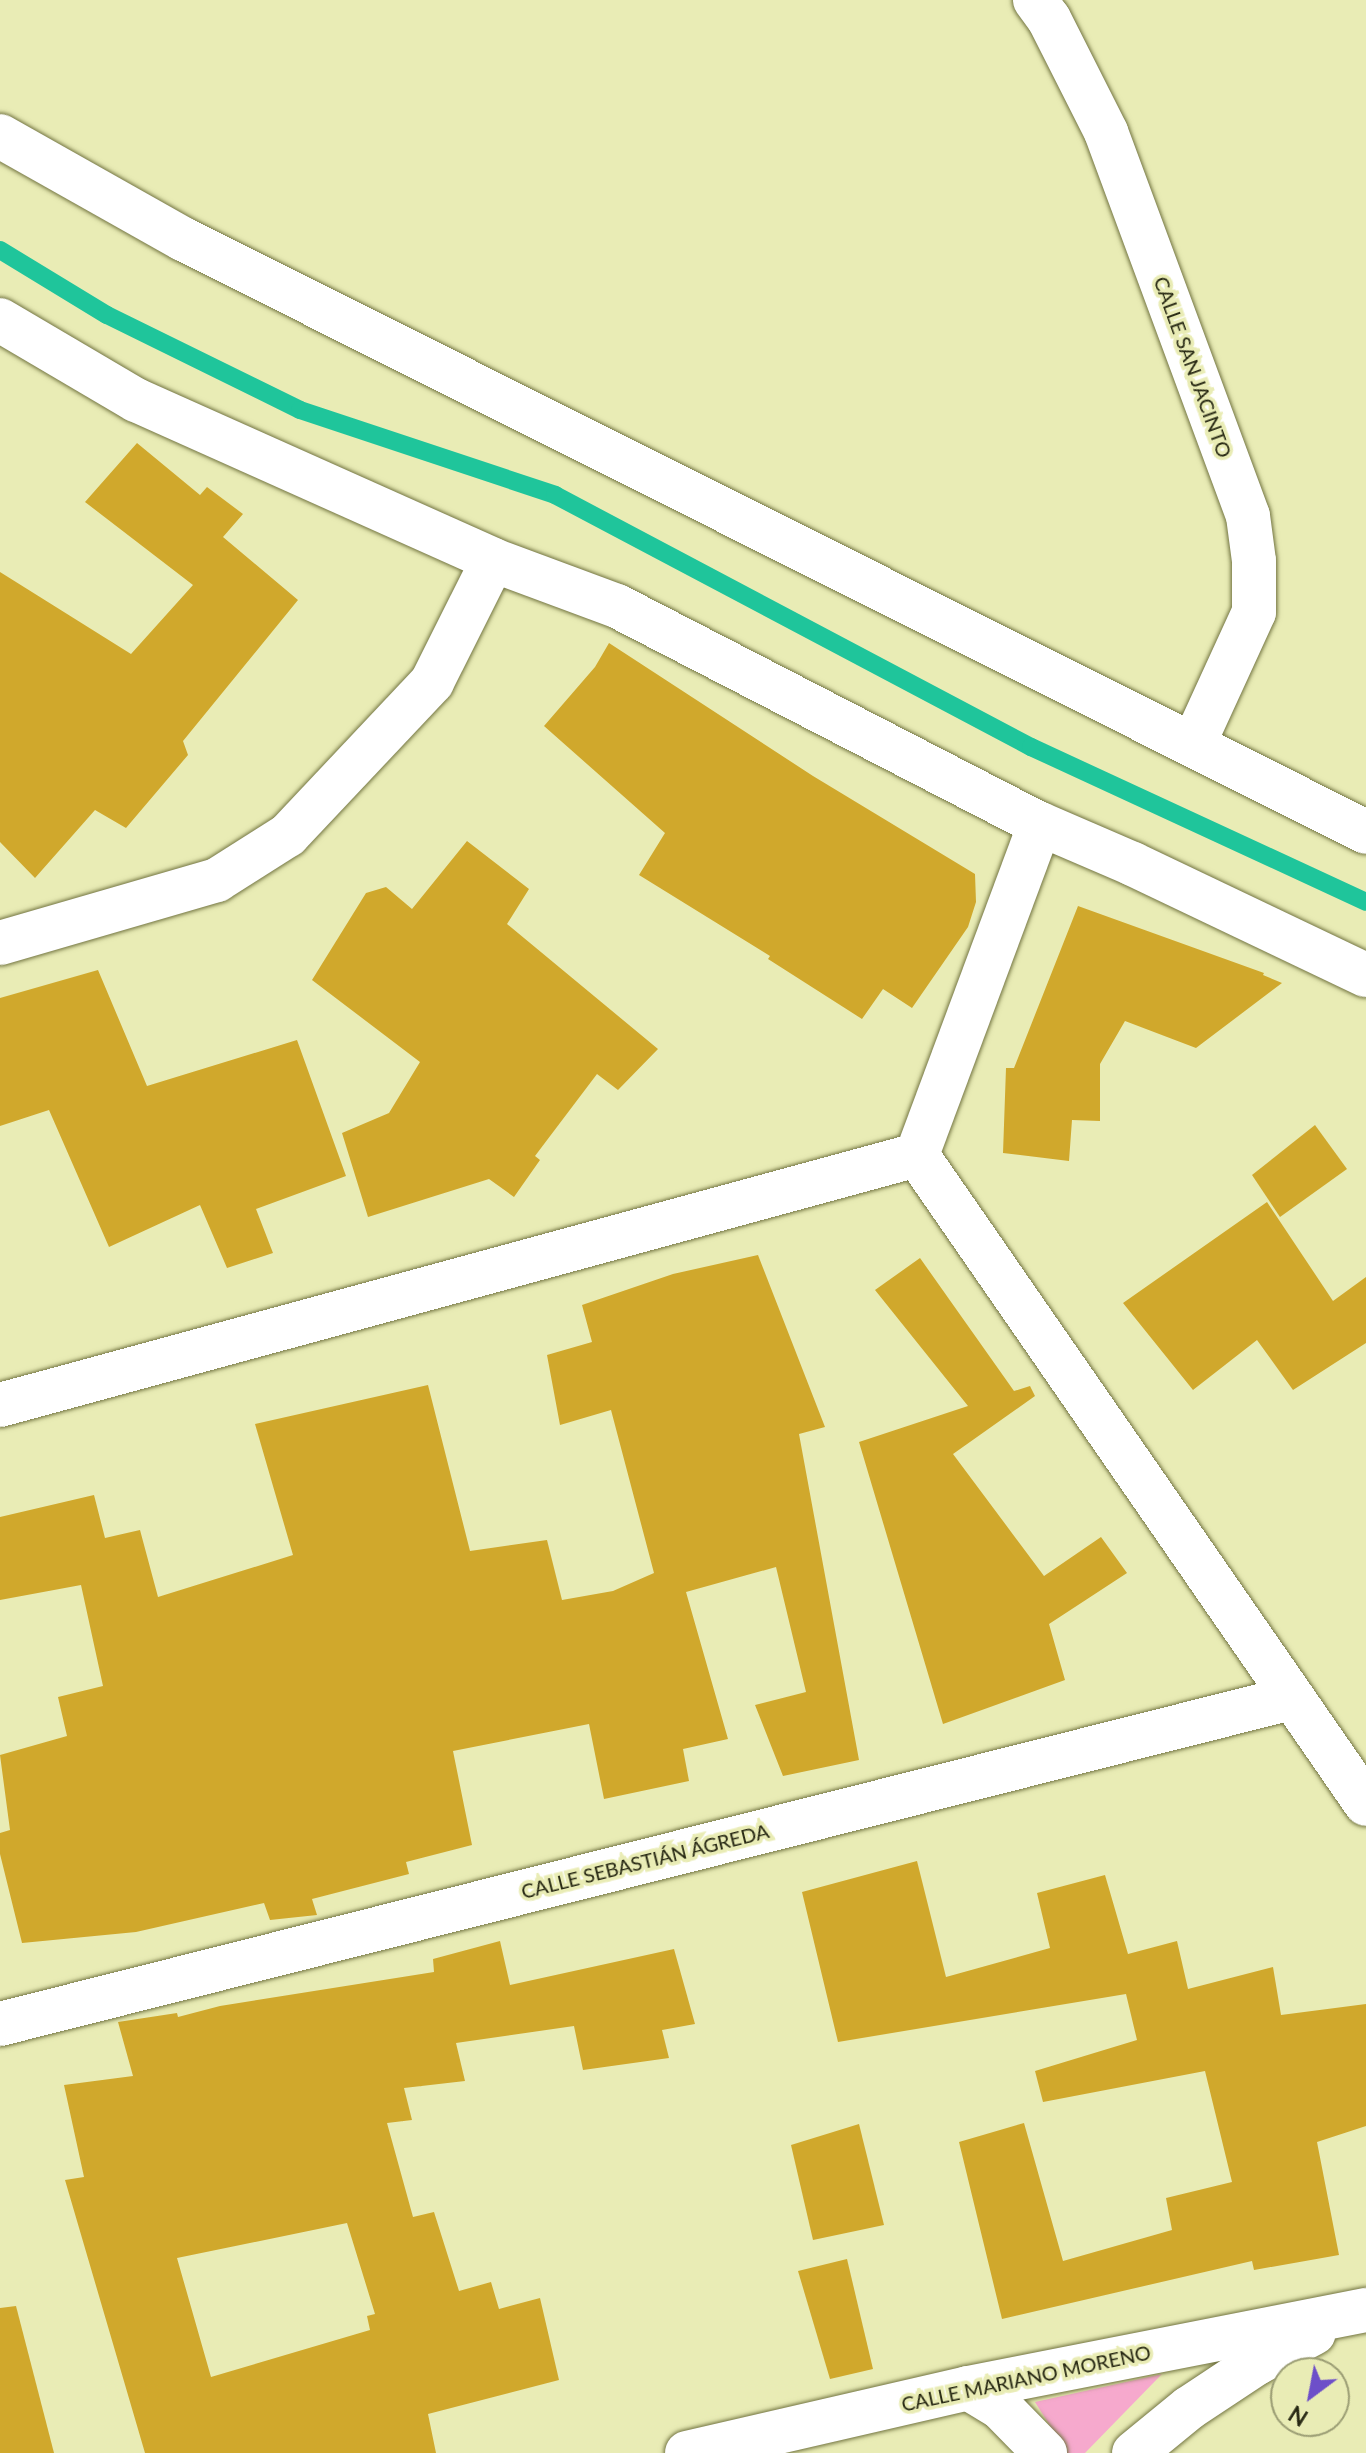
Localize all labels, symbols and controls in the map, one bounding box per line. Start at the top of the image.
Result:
street label: CALLE SAN JACINTO [1149,273,1237,461]
street label: CALLE SEBASTIÁN ÁGREDA [518,1818,772,1904]
street label: CALLE MARIANO MORENO [899,2340,1153,2416]
north arrow [1270,2357,1350,2437]
text: N [1284,2400,1312,2432]

